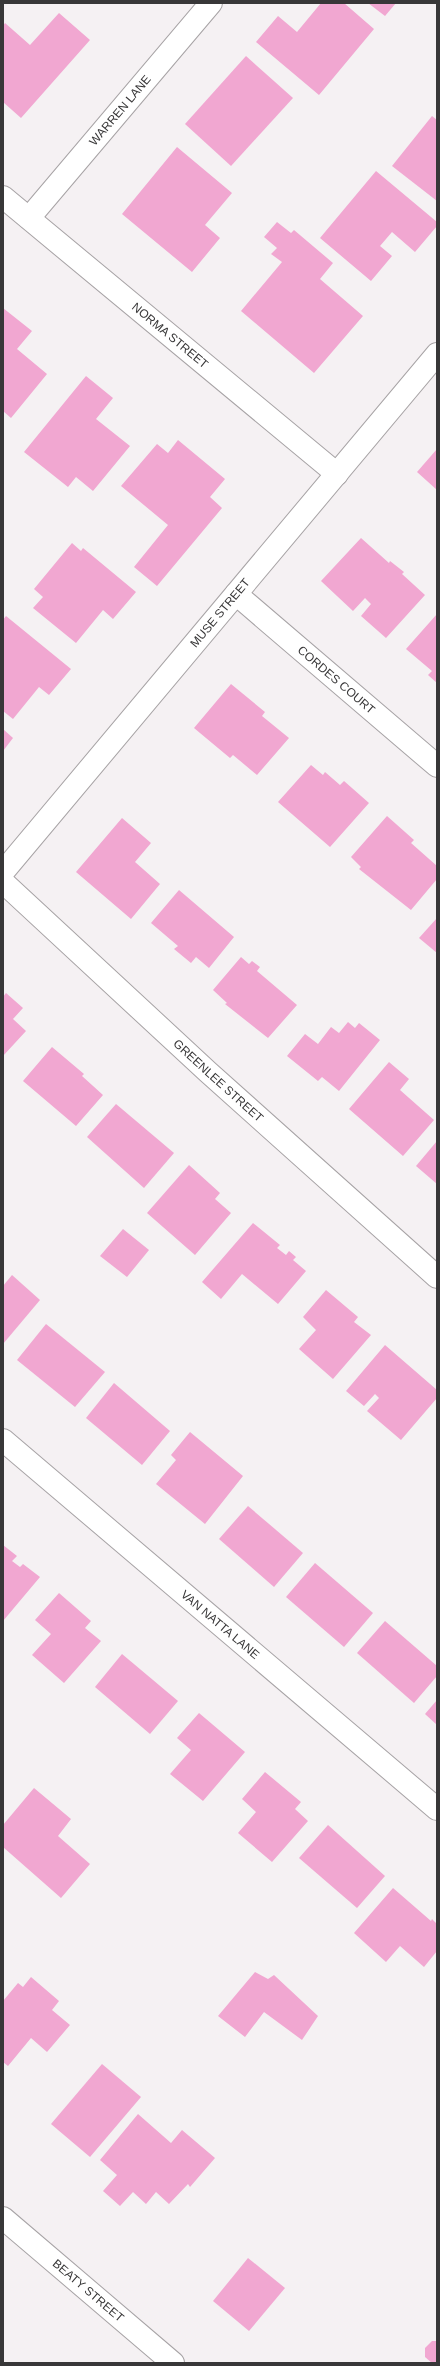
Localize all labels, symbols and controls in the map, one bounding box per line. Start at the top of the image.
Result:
street label: WARREN LANE [86,72,154,148]
street label: NORMA STREET [129,300,211,372]
street label: MUSE STREET [187,575,253,650]
street label: CORDES COURT [295,643,378,717]
street label: GREENLEE STREET [171,1037,266,1125]
street label: VAN NATTA LANE [178,1587,262,1662]
street label: BEATY STREET [50,2256,127,2325]

